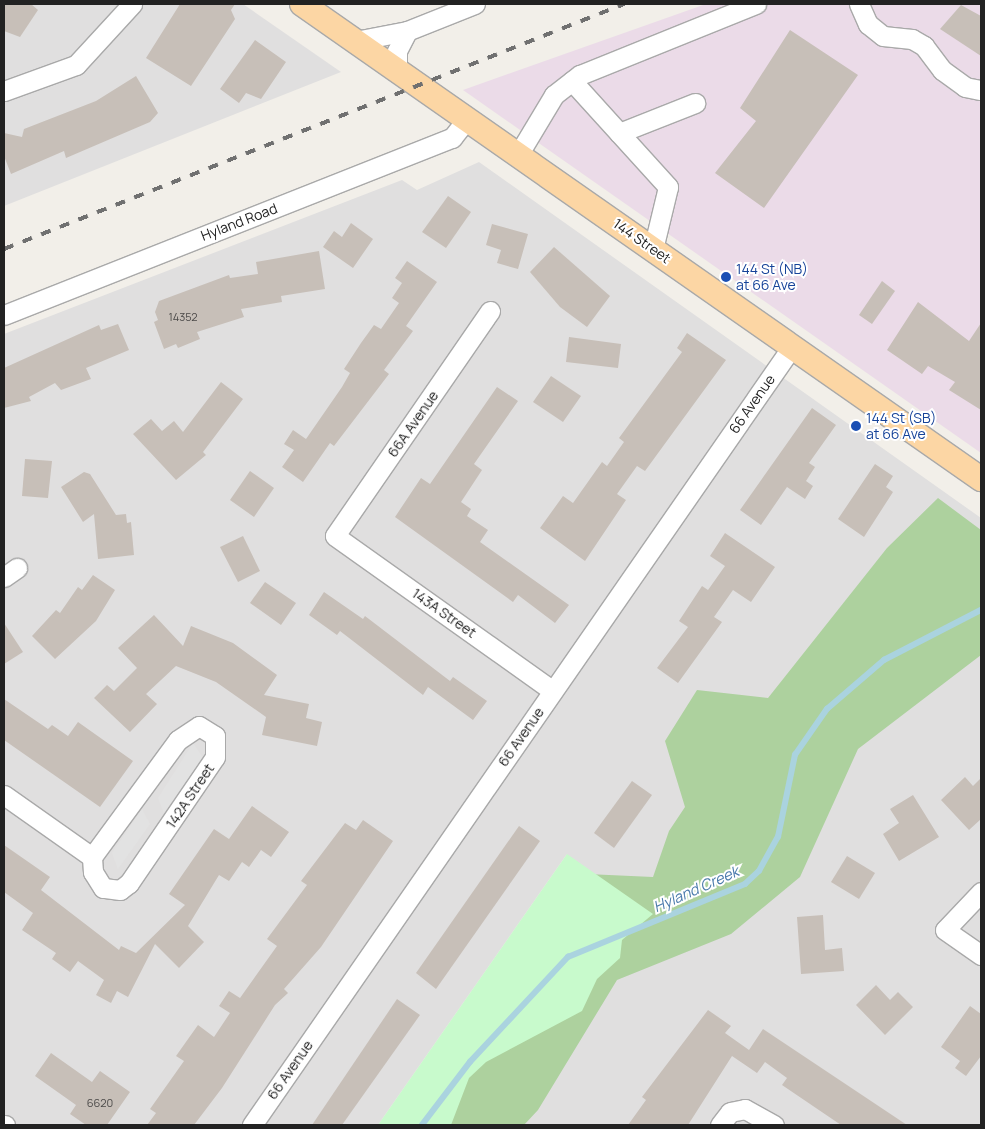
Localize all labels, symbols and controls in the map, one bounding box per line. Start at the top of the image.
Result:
street label: Hyland Road [198,200,280,244]
street label: 144 Street [610,215,674,267]
place label: 144 St (NB) at 66 Ave [736,261,808,294]
marker: 144 St (NB) at 66 Ave [720,271,732,283]
house number: 14352 [168,310,198,324]
street label: 66 Avenue [726,371,778,437]
street label: 66A Avenue [384,388,442,460]
place label: 144 St (SB) at 66 Ave [866,410,937,442]
marker: 144 St (SB) at 66 Ave [850,420,862,432]
street label: 143A Street [409,585,479,641]
street label: 66 Avenue [495,704,547,770]
street label: 142A Street [162,761,218,831]
water label: Hyland Creek [650,862,742,916]
street label: 66 Avenue [264,1037,316,1103]
house number: 6620 [87,1096,113,1110]

